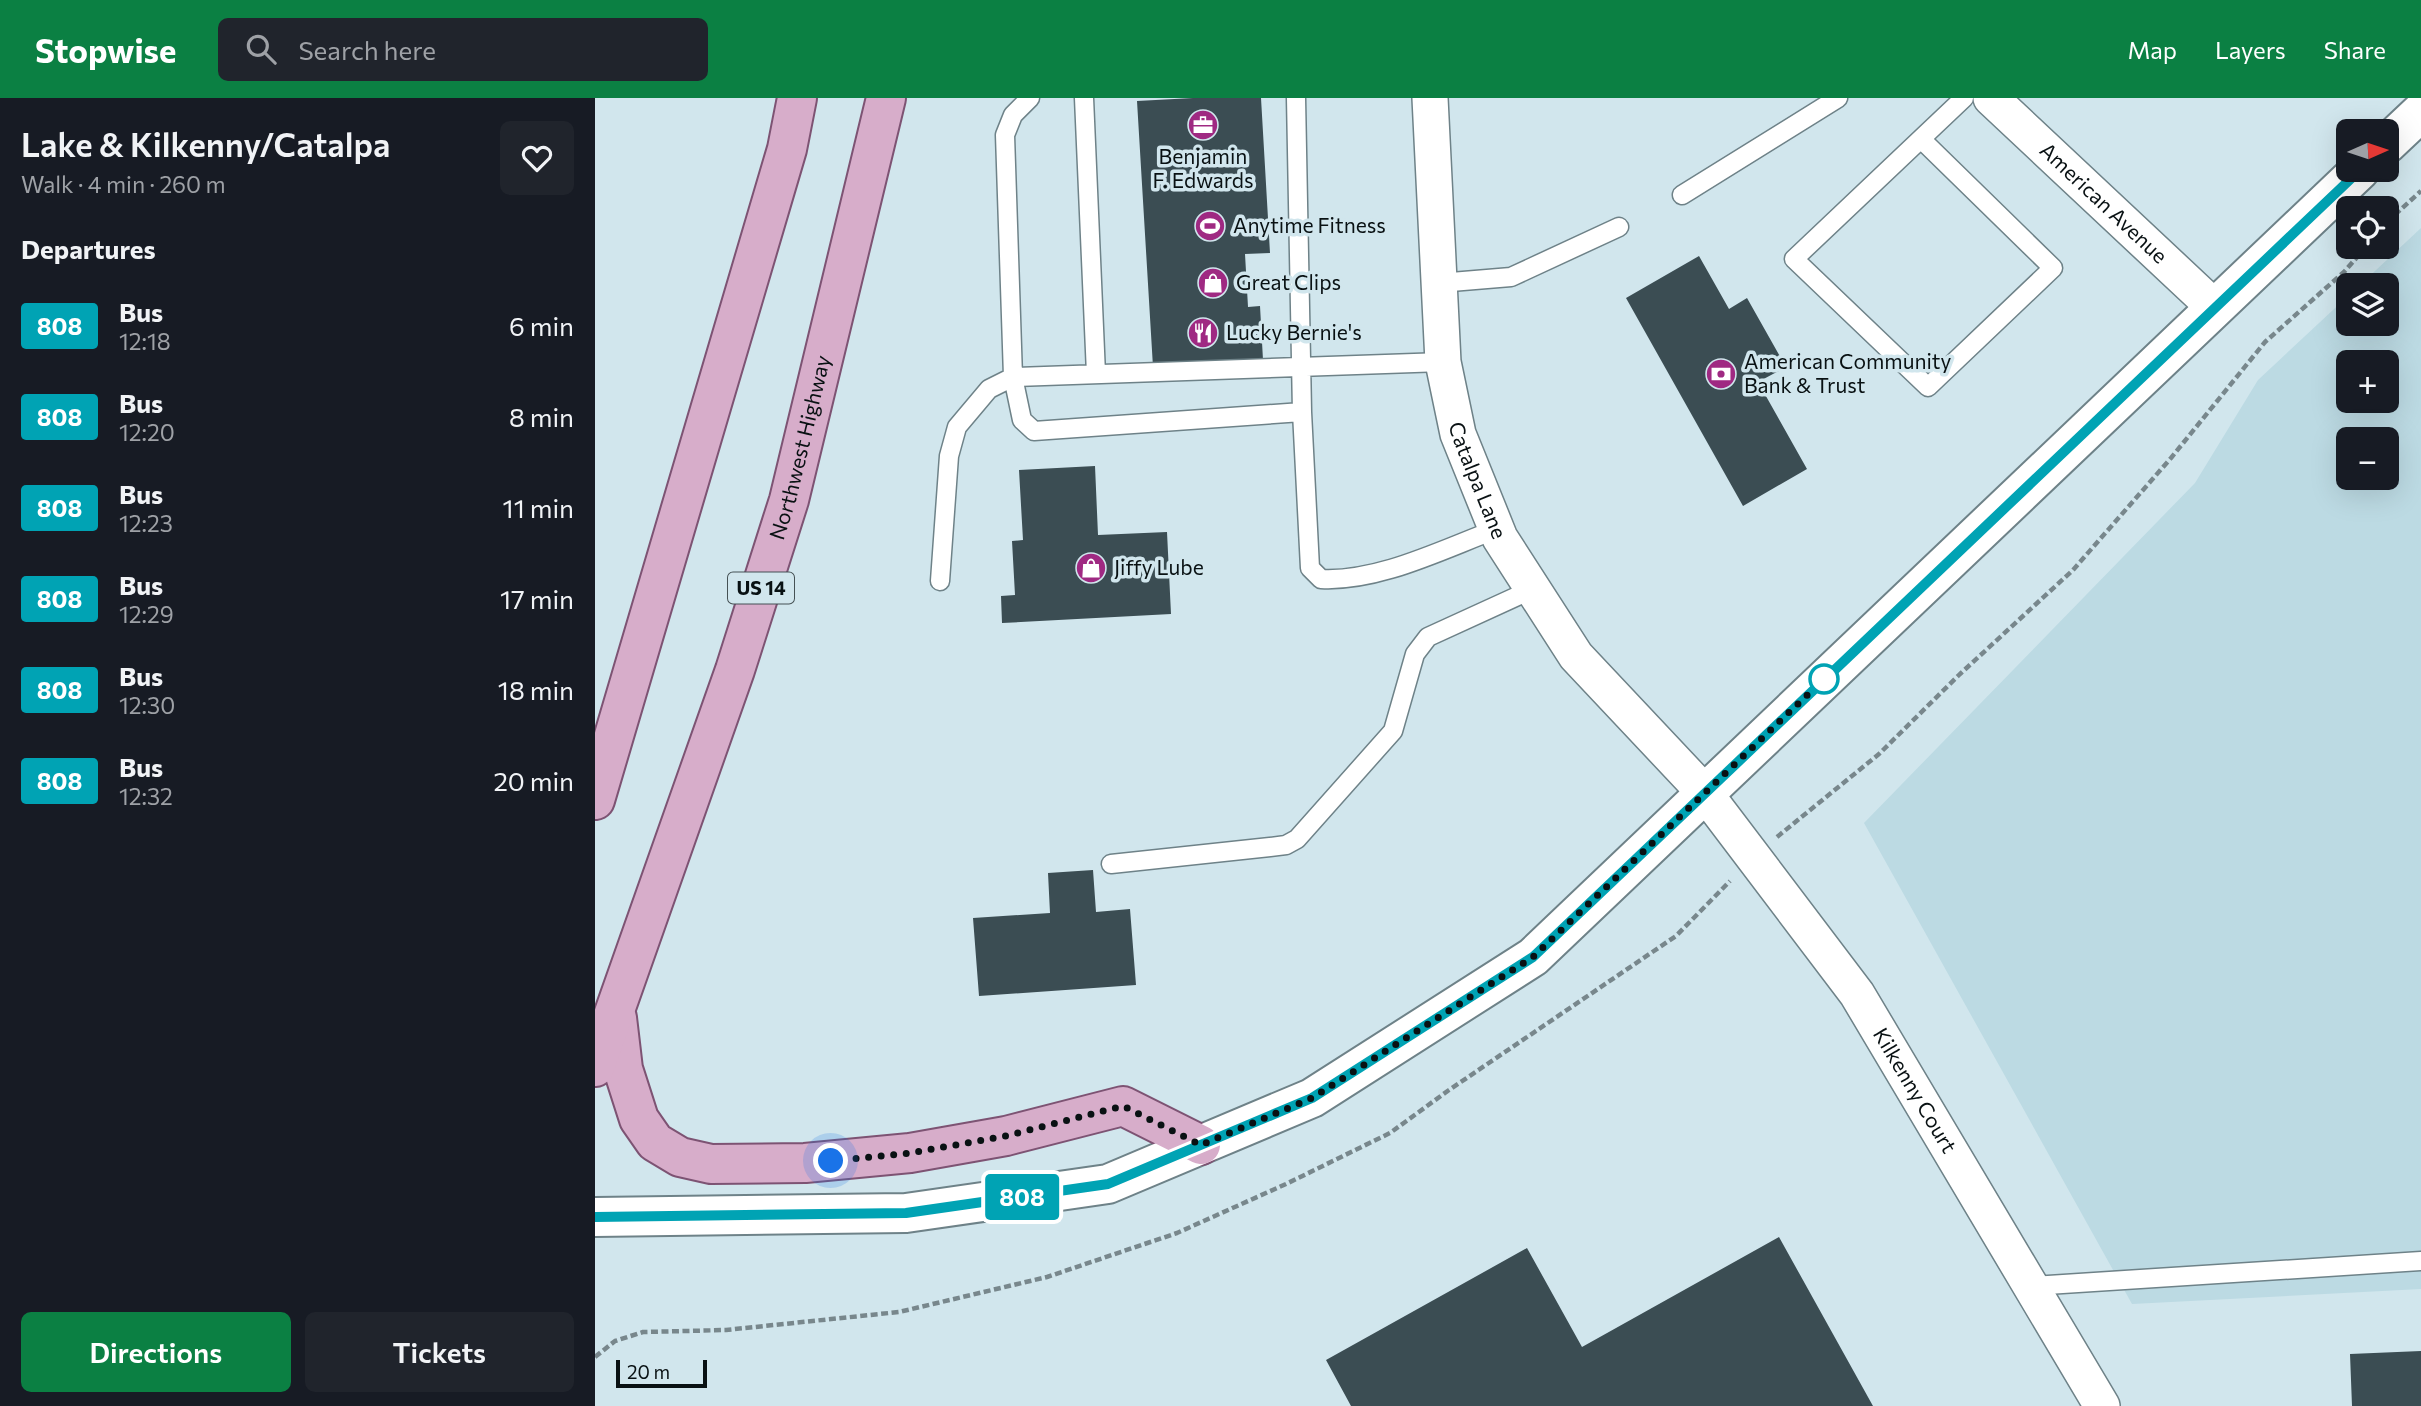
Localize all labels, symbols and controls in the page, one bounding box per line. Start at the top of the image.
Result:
search box [218,18,708,81]
text: Stopwise [35,29,176,70]
icon: search [242,30,280,68]
text: Search here [298,34,436,65]
text: Map [2128,35,2177,64]
text: Layers [2215,35,2286,64]
text: Share [2324,35,2386,64]
office icon: Benjamin F. Edwards [1186,108,1220,142]
north arrow [2336,119,2399,182]
map controls [2336,119,2399,490]
button: heart [500,121,574,195]
text: Lake & Kilkenny/Catalpa [21,123,391,164]
street label: American Avenue [2036,137,2173,268]
place label: Benjamin F. Edwards [1152,143,1254,192]
text: Walk · 4 min · 260 m [21,170,226,198]
button: locate [2336,196,2399,259]
sports icon: Anytime Fitness [1193,209,1227,243]
place label: Anytime Fitness [1233,212,1386,237]
text: Departures [21,233,156,264]
shop icon: Great Clips [1196,266,1230,300]
place label: Great Clips [1236,269,1341,294]
button: layers [2336,273,2399,336]
text: Bus [119,296,163,327]
text: 6 min [509,310,574,341]
text: 808 [37,311,82,340]
restaurant icon: Lucky Bernie's [1186,316,1220,350]
place label: Lucky Bernie's [1226,319,1362,344]
text: 12:18 [119,327,171,355]
place label: American Community Bank & Trust [1744,348,1951,397]
button: + [2336,350,2399,413]
street label: Northwest Highway [763,352,835,542]
bank icon: American Community Bank & Trust [1704,357,1738,391]
text: Bus [119,387,163,418]
text: 8 min [509,401,574,432]
text: 808 [37,402,82,431]
text: 12:20 [119,418,175,446]
street label: Catalpa Lane [1445,420,1513,542]
button: − [2336,427,2399,490]
text: Bus [119,478,163,509]
text: 11 min [503,492,574,523]
text: 808 [37,493,82,522]
text: 12:23 [119,509,173,537]
shop icon: Jiffy Lube [1074,551,1108,585]
place label: Jiffy Lube [1114,554,1204,579]
text: Bus [119,569,163,600]
road number: US 14 [728,573,794,603]
text: 17 min [500,583,574,614]
text: 808 [37,584,82,613]
text: 12:29 [119,600,174,628]
text: Bus [119,660,163,691]
unlabelled marker [1809,664,1839,694]
text: 18 min [498,674,574,705]
text: 808 [37,675,82,704]
text: 12:30 [119,691,175,719]
text: Bus [119,751,163,782]
text: 20 min [493,765,574,796]
text: 808 [37,766,82,795]
text: 12:32 [119,782,173,810]
street label: Kilkenny Court [1869,1023,1963,1157]
your location [813,1143,848,1178]
line badge: 808 [982,1174,1062,1220]
text: 808 [999,1182,1045,1211]
button: Directions [21,1312,291,1392]
button: Tickets [305,1312,574,1392]
scale bar [616,1357,707,1389]
text: 20 m [627,1360,670,1383]

